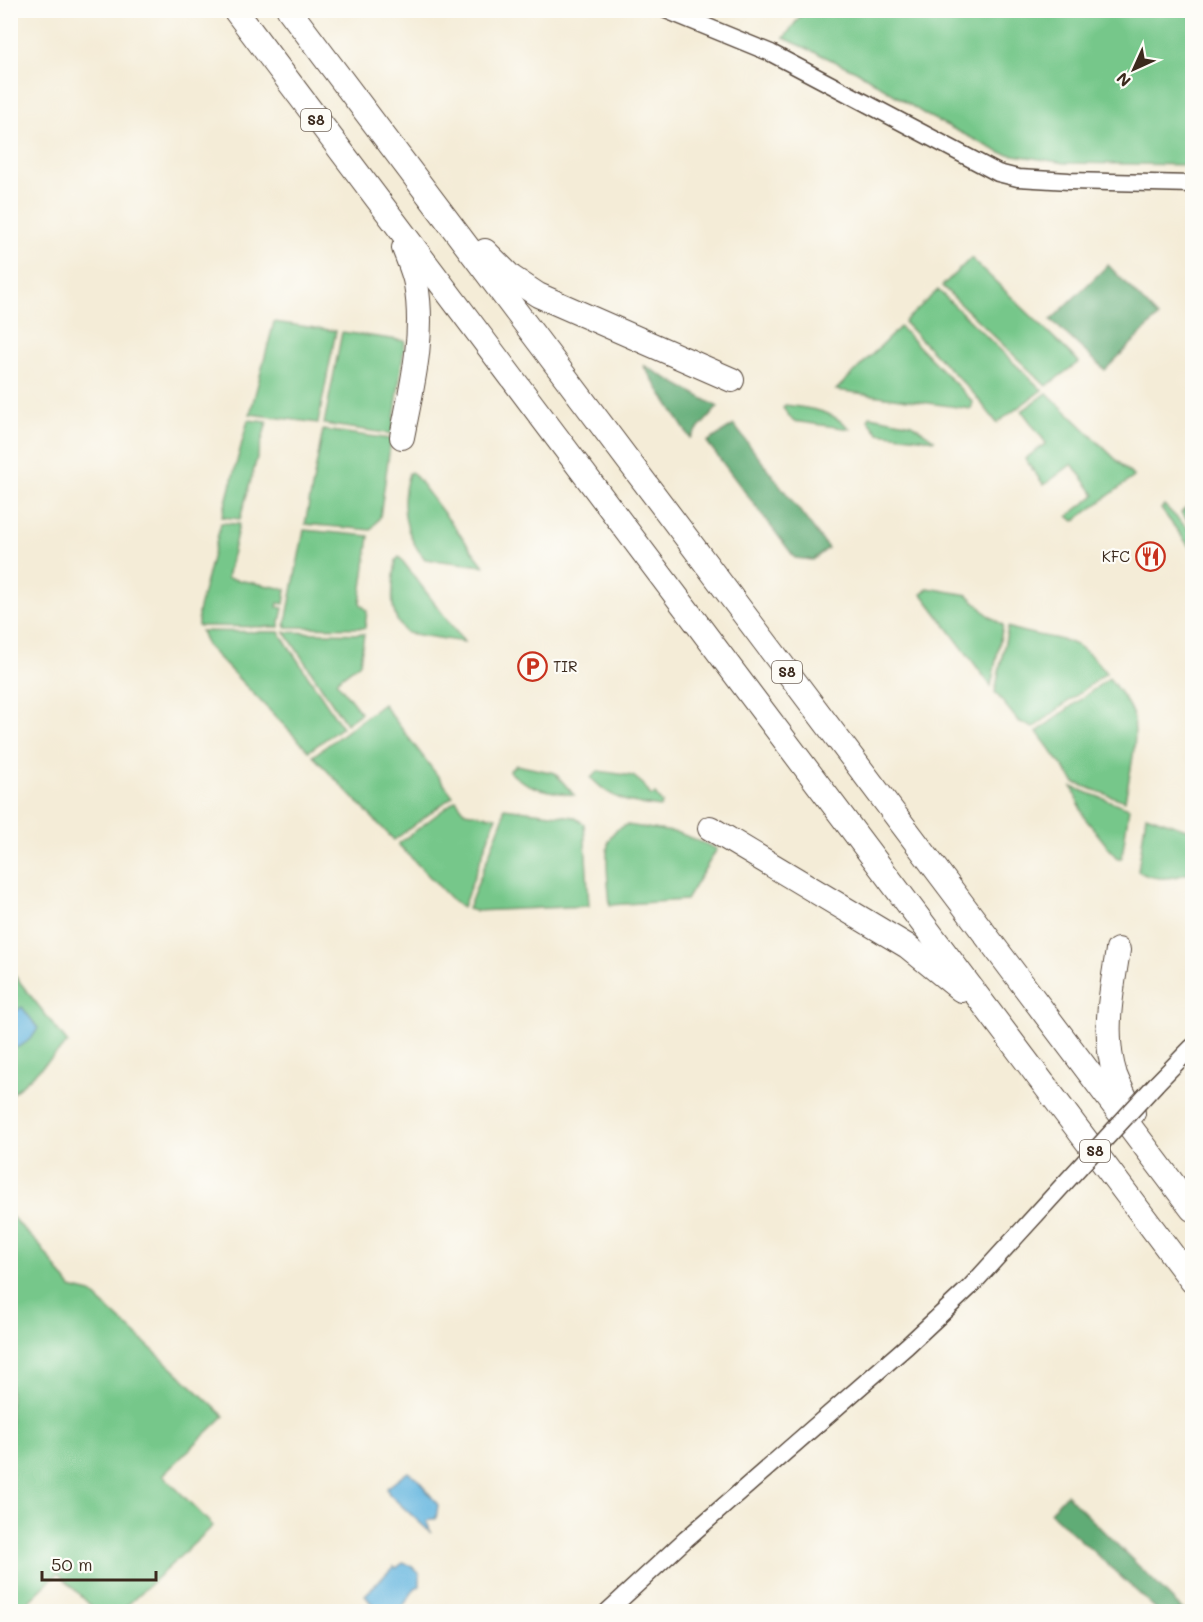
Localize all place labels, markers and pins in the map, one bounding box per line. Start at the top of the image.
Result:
restaurant icon: KFC [1135,541,1167,573]
place label: KFC [1102,546,1130,566]
parking icon: TIR [516,651,548,683]
place label: TIR [553,656,578,676]

